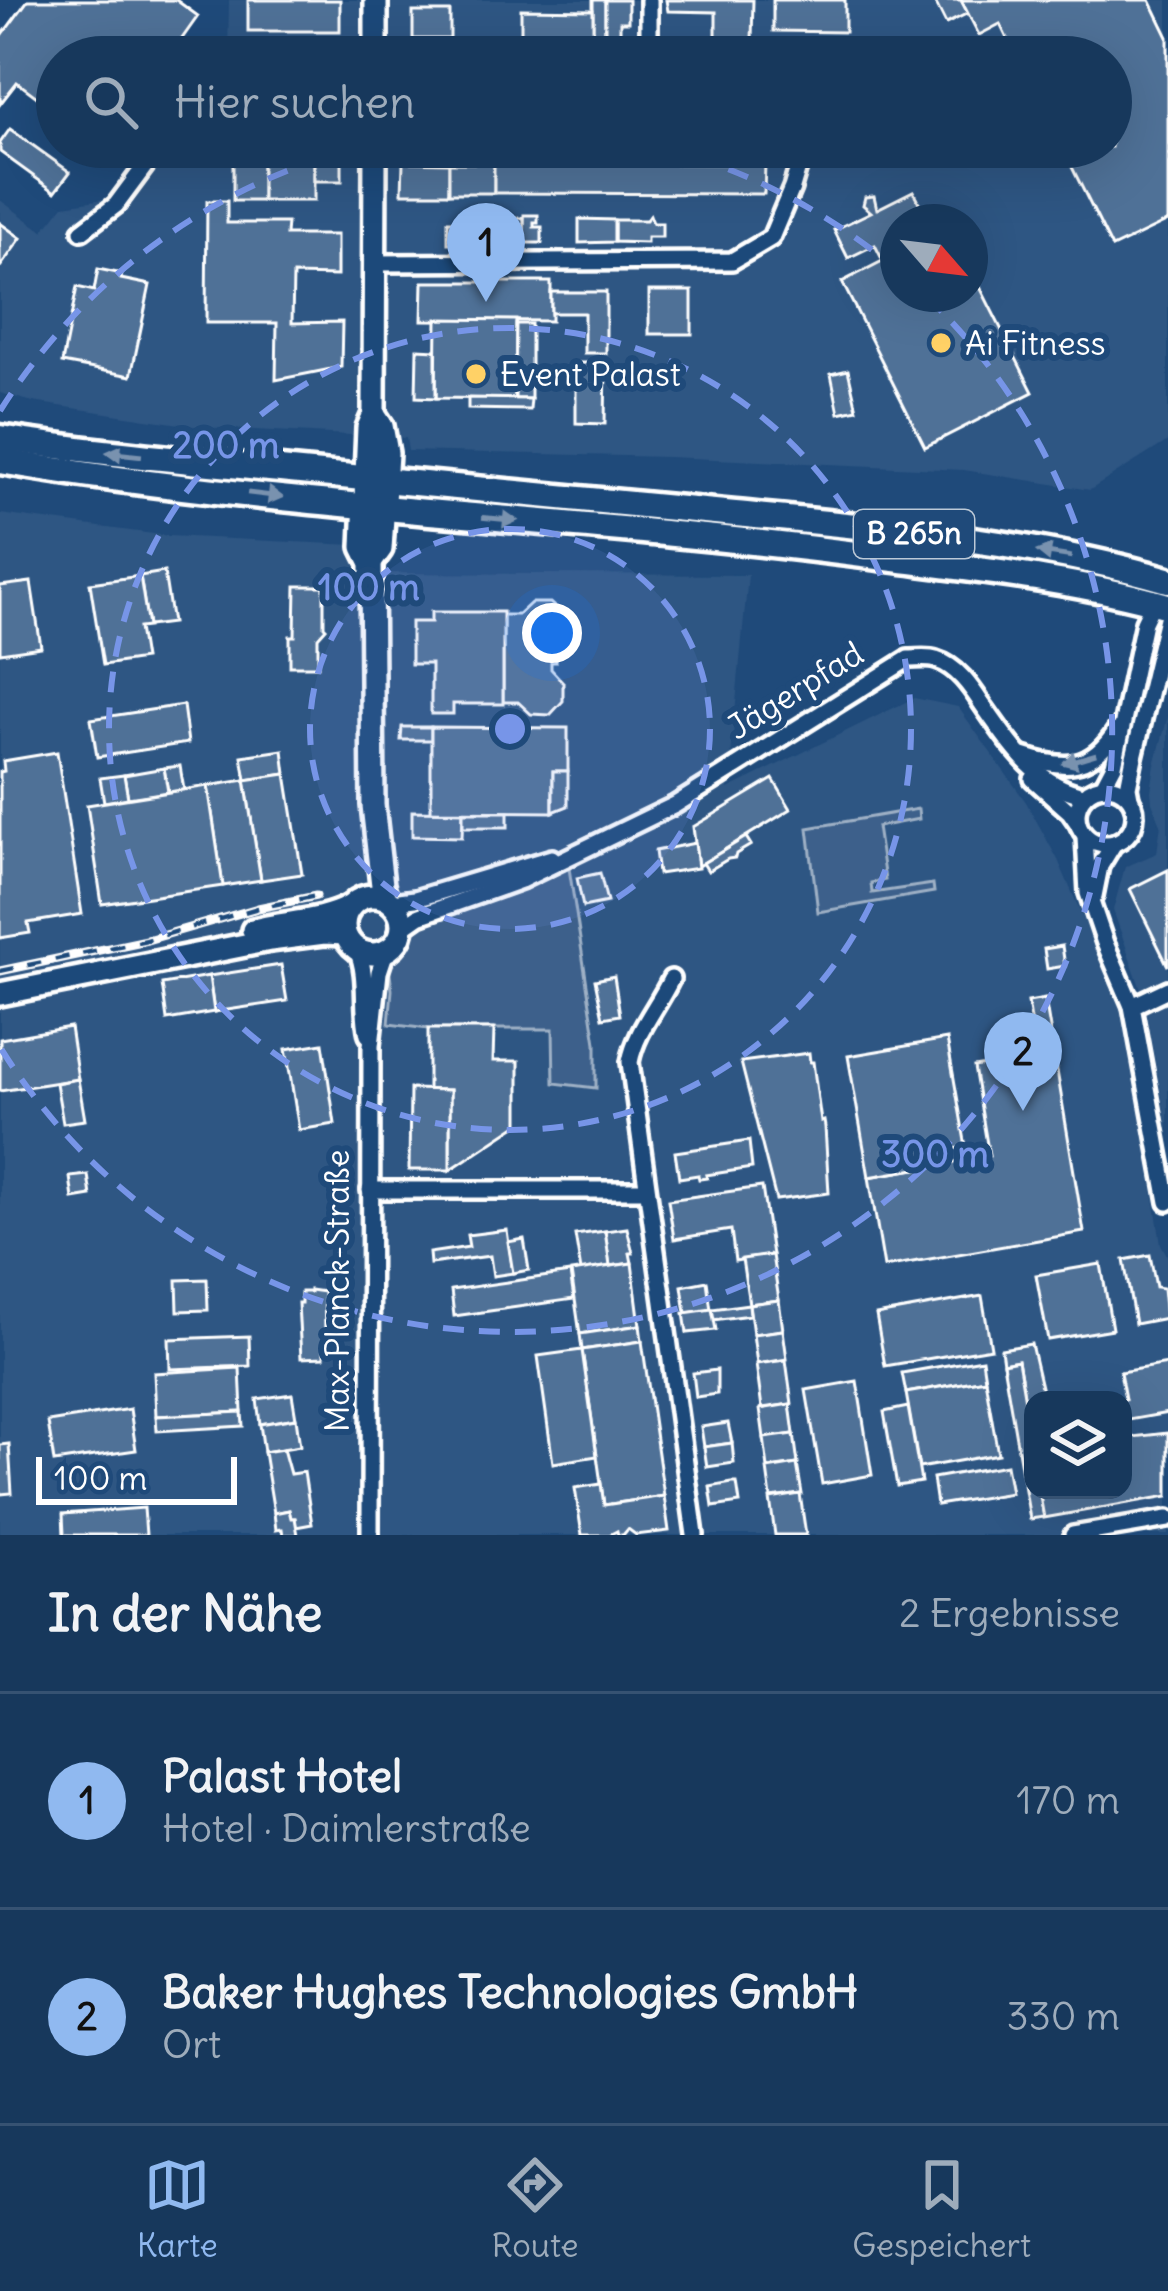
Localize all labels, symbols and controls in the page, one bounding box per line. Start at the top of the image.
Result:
search box [36,36,1132,168]
icon: search [78,69,144,135]
text: Hier suchen [174,74,415,130]
pin: 1 [447,203,525,302]
north arrow [880,204,988,312]
place label: Ai Fitness [965,322,1106,364]
marker: Ai Fitness [928,330,954,356]
place label: Event Palast [500,353,681,395]
marker: Event Palast [463,361,489,387]
text: 200 m [172,423,280,468]
one-way arrow [105,444,142,463]
one-way arrow [247,486,285,505]
one-way arrow [482,510,519,529]
road number: B 265n [854,510,974,558]
one-way arrow [1035,544,1072,563]
text: 100 m [318,565,420,610]
your location [522,603,582,663]
street label: Jägerpfad [719,632,871,748]
centre of rings [489,708,531,750]
one-way arrow [1061,751,1098,770]
pin: 2 [984,1012,1062,1111]
text: 300 m [881,1132,989,1177]
street label: Max-Planck-Straße [316,1150,358,1432]
map controls [1024,1391,1132,1499]
button: layers [1024,1391,1132,1499]
scale bar [36,1451,237,1504]
text: 100 m [54,1457,147,1499]
text: In der Nähe [48,1581,323,1645]
text: 2 Ergebnisse [899,1589,1120,1638]
text: Palast Hotel [162,1748,402,1804]
text: 1 [79,1776,95,1825]
text: 170 m [1016,1776,1120,1825]
text: Hotel · Daimlerstraße [162,1804,531,1853]
text: Baker Hughes Technologies GmbH [162,1964,858,2020]
text: 2 [76,1992,98,2041]
text: 330 m [1007,1992,1120,2041]
text: Ort [162,2020,221,2069]
tab: Karte [137,2152,218,2266]
tab: Route [492,2152,579,2266]
tab: Gespeichert [852,2152,1031,2266]

